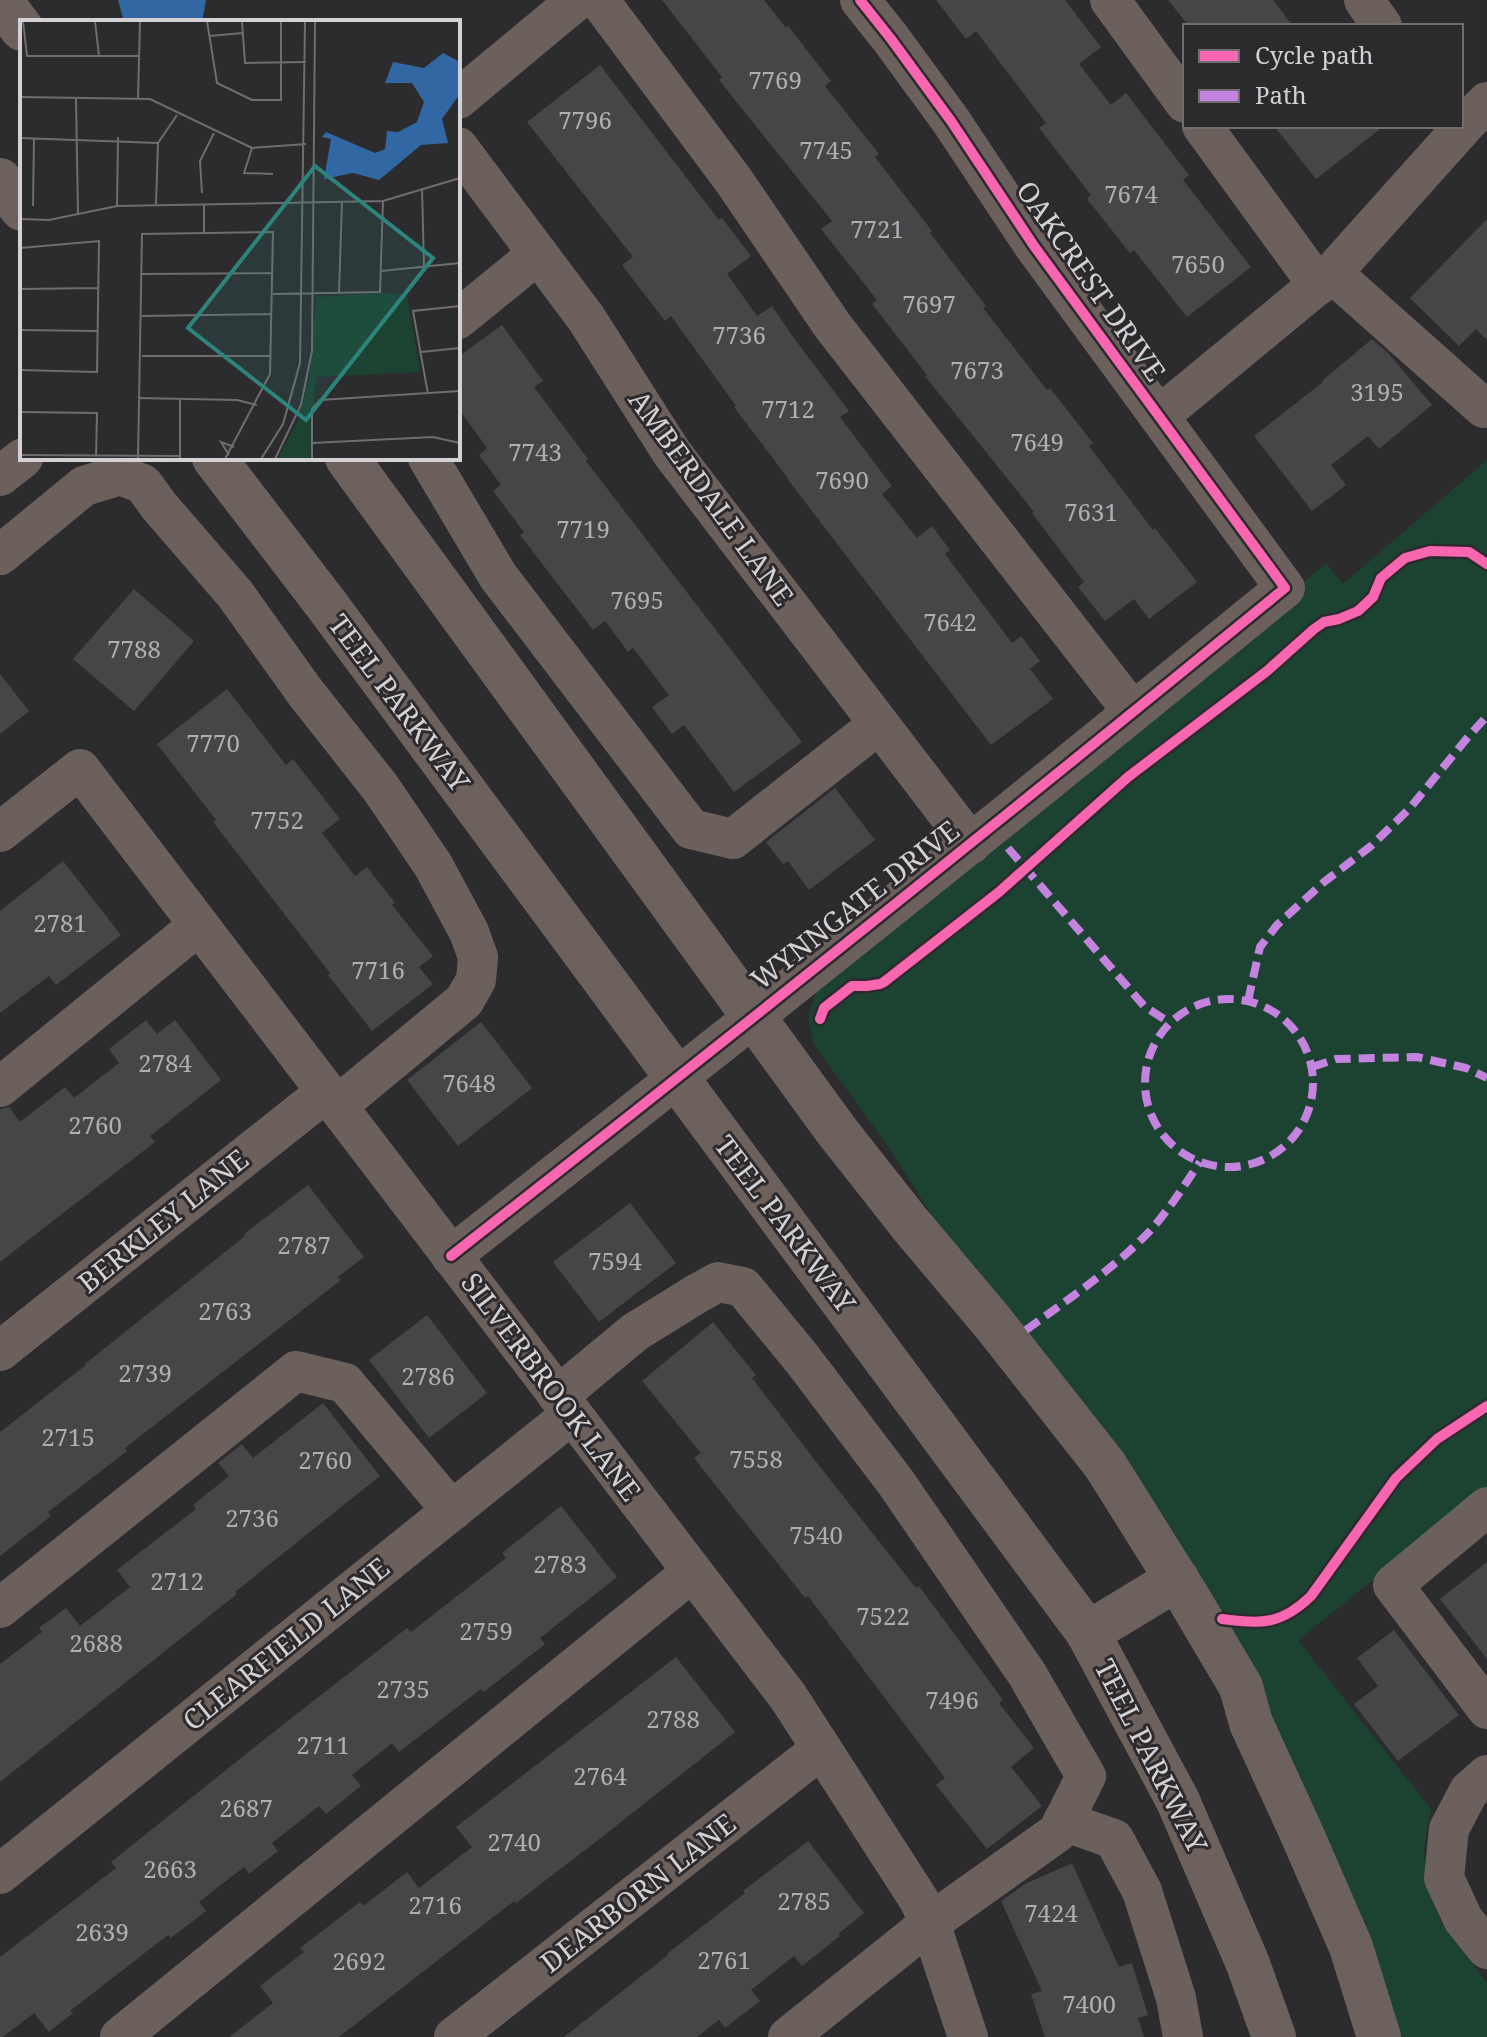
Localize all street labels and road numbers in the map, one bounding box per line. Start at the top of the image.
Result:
street label: OAKCREST DRIVE [1008,173,1175,388]
street label: AMBERDALE LANE [621,382,803,613]
street label: TEEL PARKWAY [321,606,479,799]
street label: WYNNGATE DRIVE [742,811,966,998]
street label: TEEL PARKWAY [707,1127,865,1320]
street label: BERKLEY LANE [69,1140,255,1301]
street label: SILVERBROOK LANE [453,1264,650,1508]
street label: CLEARFIELD LANE [174,1548,397,1738]
street label: TEEL PARKWAY [1087,1652,1217,1859]
street label: DEARBORN LANE [532,1804,743,1980]

